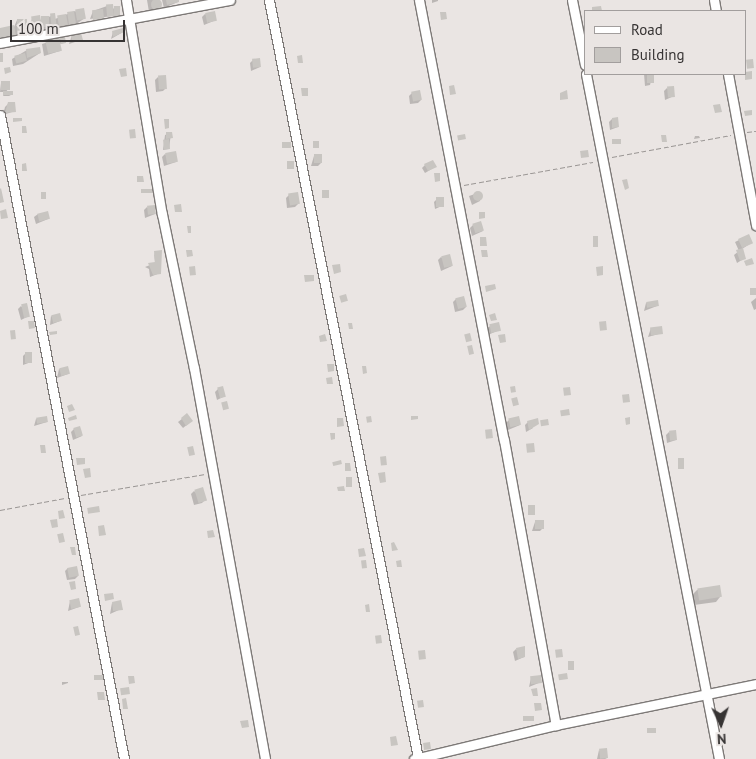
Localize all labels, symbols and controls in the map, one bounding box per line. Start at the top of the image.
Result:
scale bar [12,10,128,42]
legend [584,10,746,75]
text: 100 m [18,19,59,38]
text: Road [631,20,663,39]
text: Building [631,45,685,64]
north arrow [696,699,746,749]
text: N [717,730,727,748]

